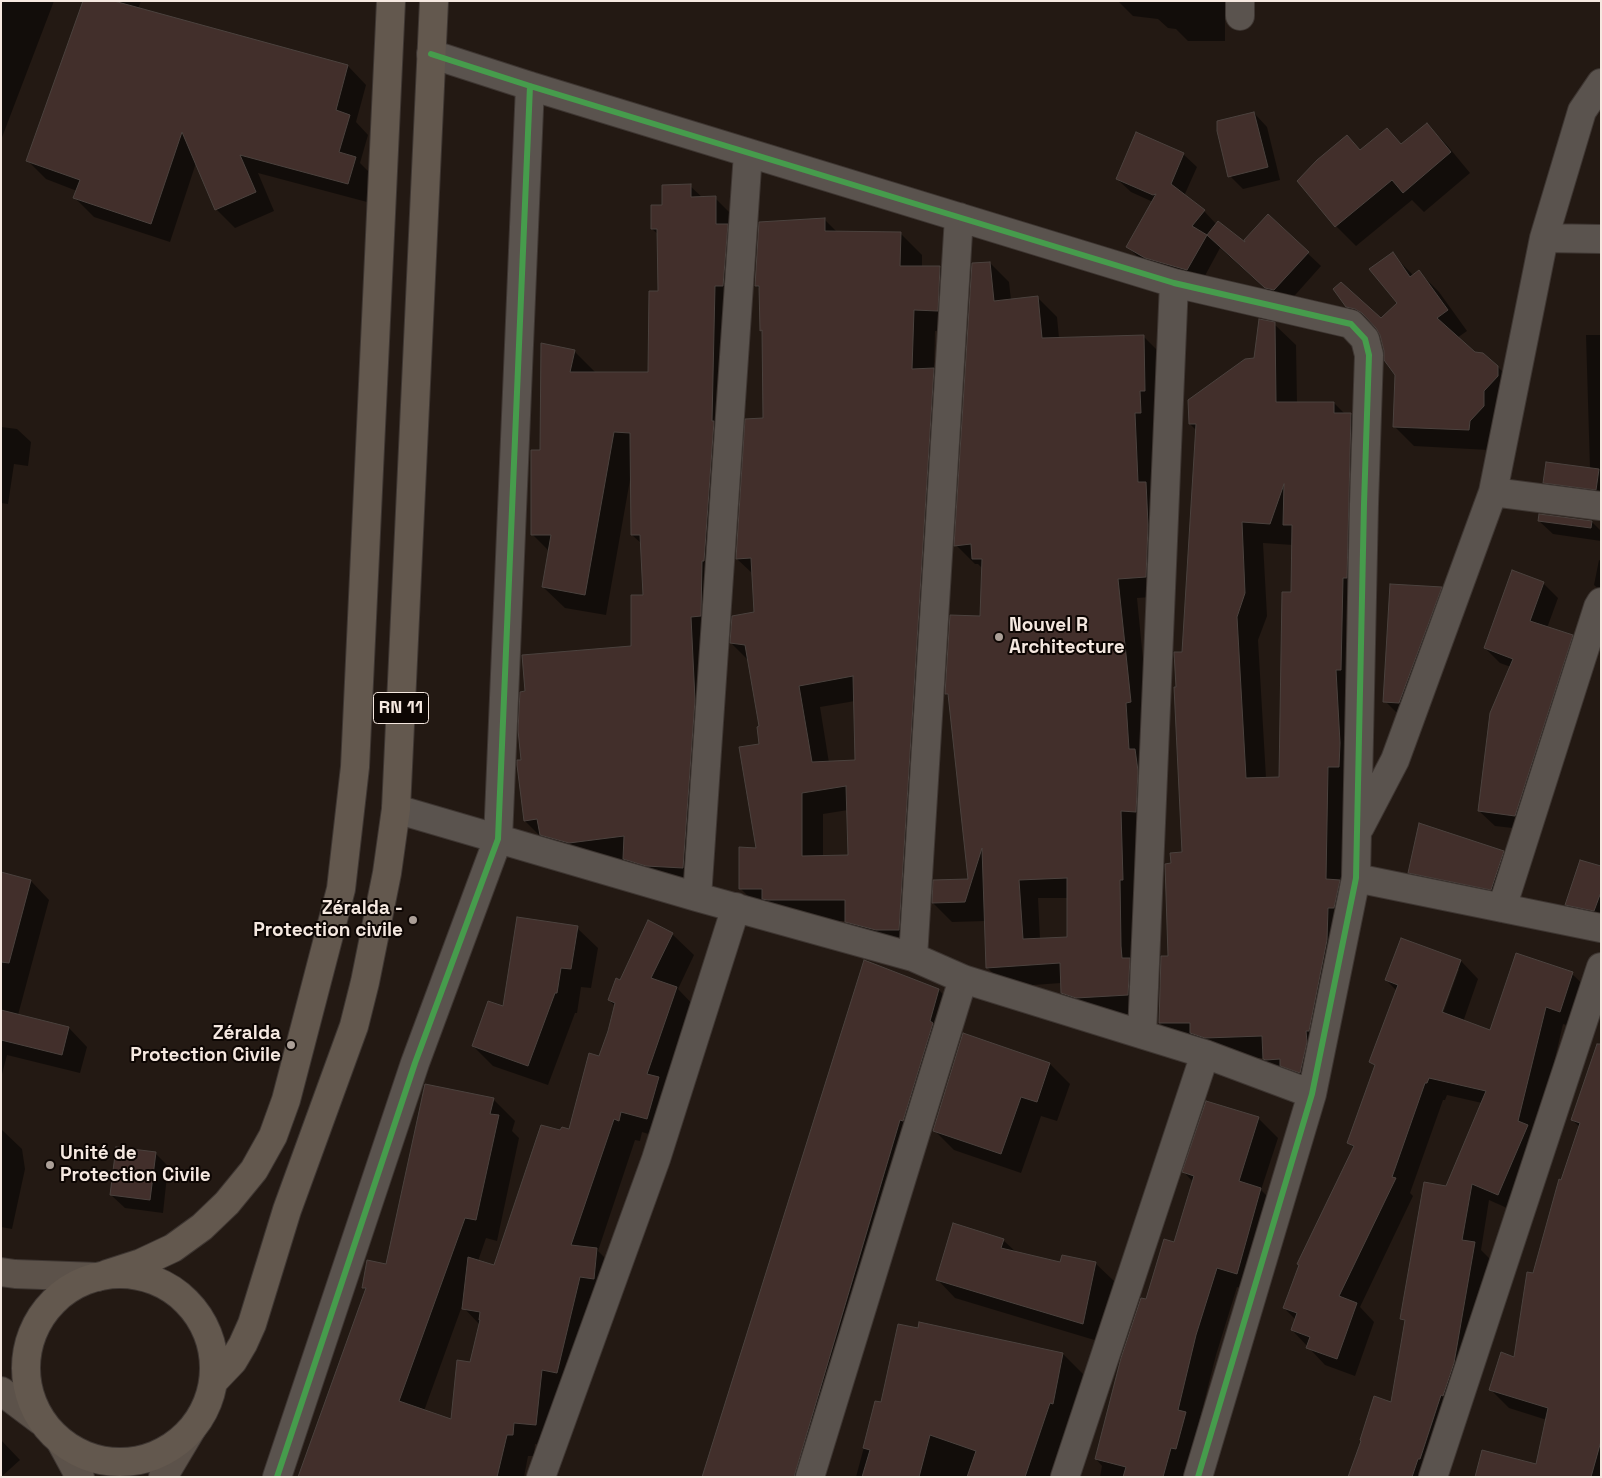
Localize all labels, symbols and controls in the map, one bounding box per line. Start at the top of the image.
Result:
place label: Nouvel R Architecture [1009,615,1125,659]
marker: Nouvel R Architecture [993,631,1005,643]
road number: RN 11 [374,692,428,724]
place label: Zéralda - Protection civile [253,898,403,942]
marker: Zéralda - Protection civile [407,914,419,926]
place label: Zéralda Protection Civile [130,1023,281,1067]
marker: Zéralda Protection Civile [285,1039,297,1051]
place label: Unité de Protection Civile [60,1143,211,1187]
marker: Unité de Protection Civile [44,1159,56,1171]

